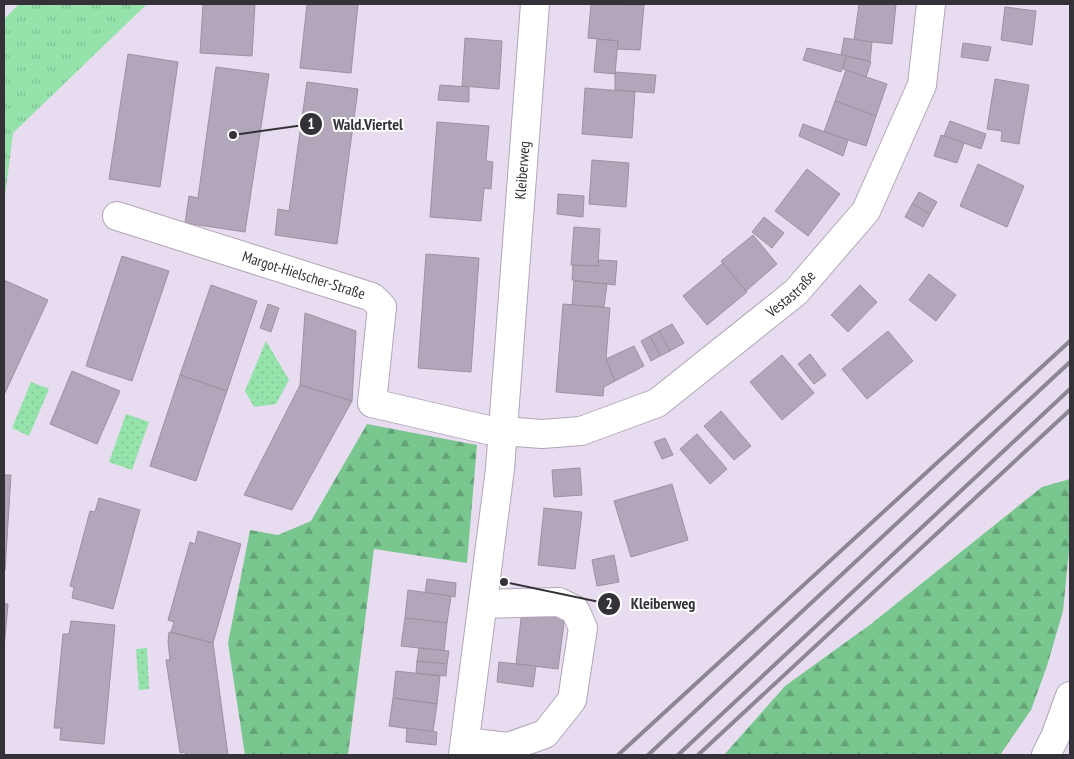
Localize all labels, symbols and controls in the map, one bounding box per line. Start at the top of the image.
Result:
callout: Wald.Viertel [298,109,413,140]
text: 1 [307,114,315,133]
text: Wald.Viertel [332,114,403,134]
street label: Kleiberweg [510,140,534,200]
street label: Margot-Hielscher-Straße [240,246,368,303]
street label: Vestastraße [761,266,819,322]
callout: Kleiberweg [596,588,706,619]
text: Kleiberweg [631,593,695,613]
text: 2 [605,594,613,613]

